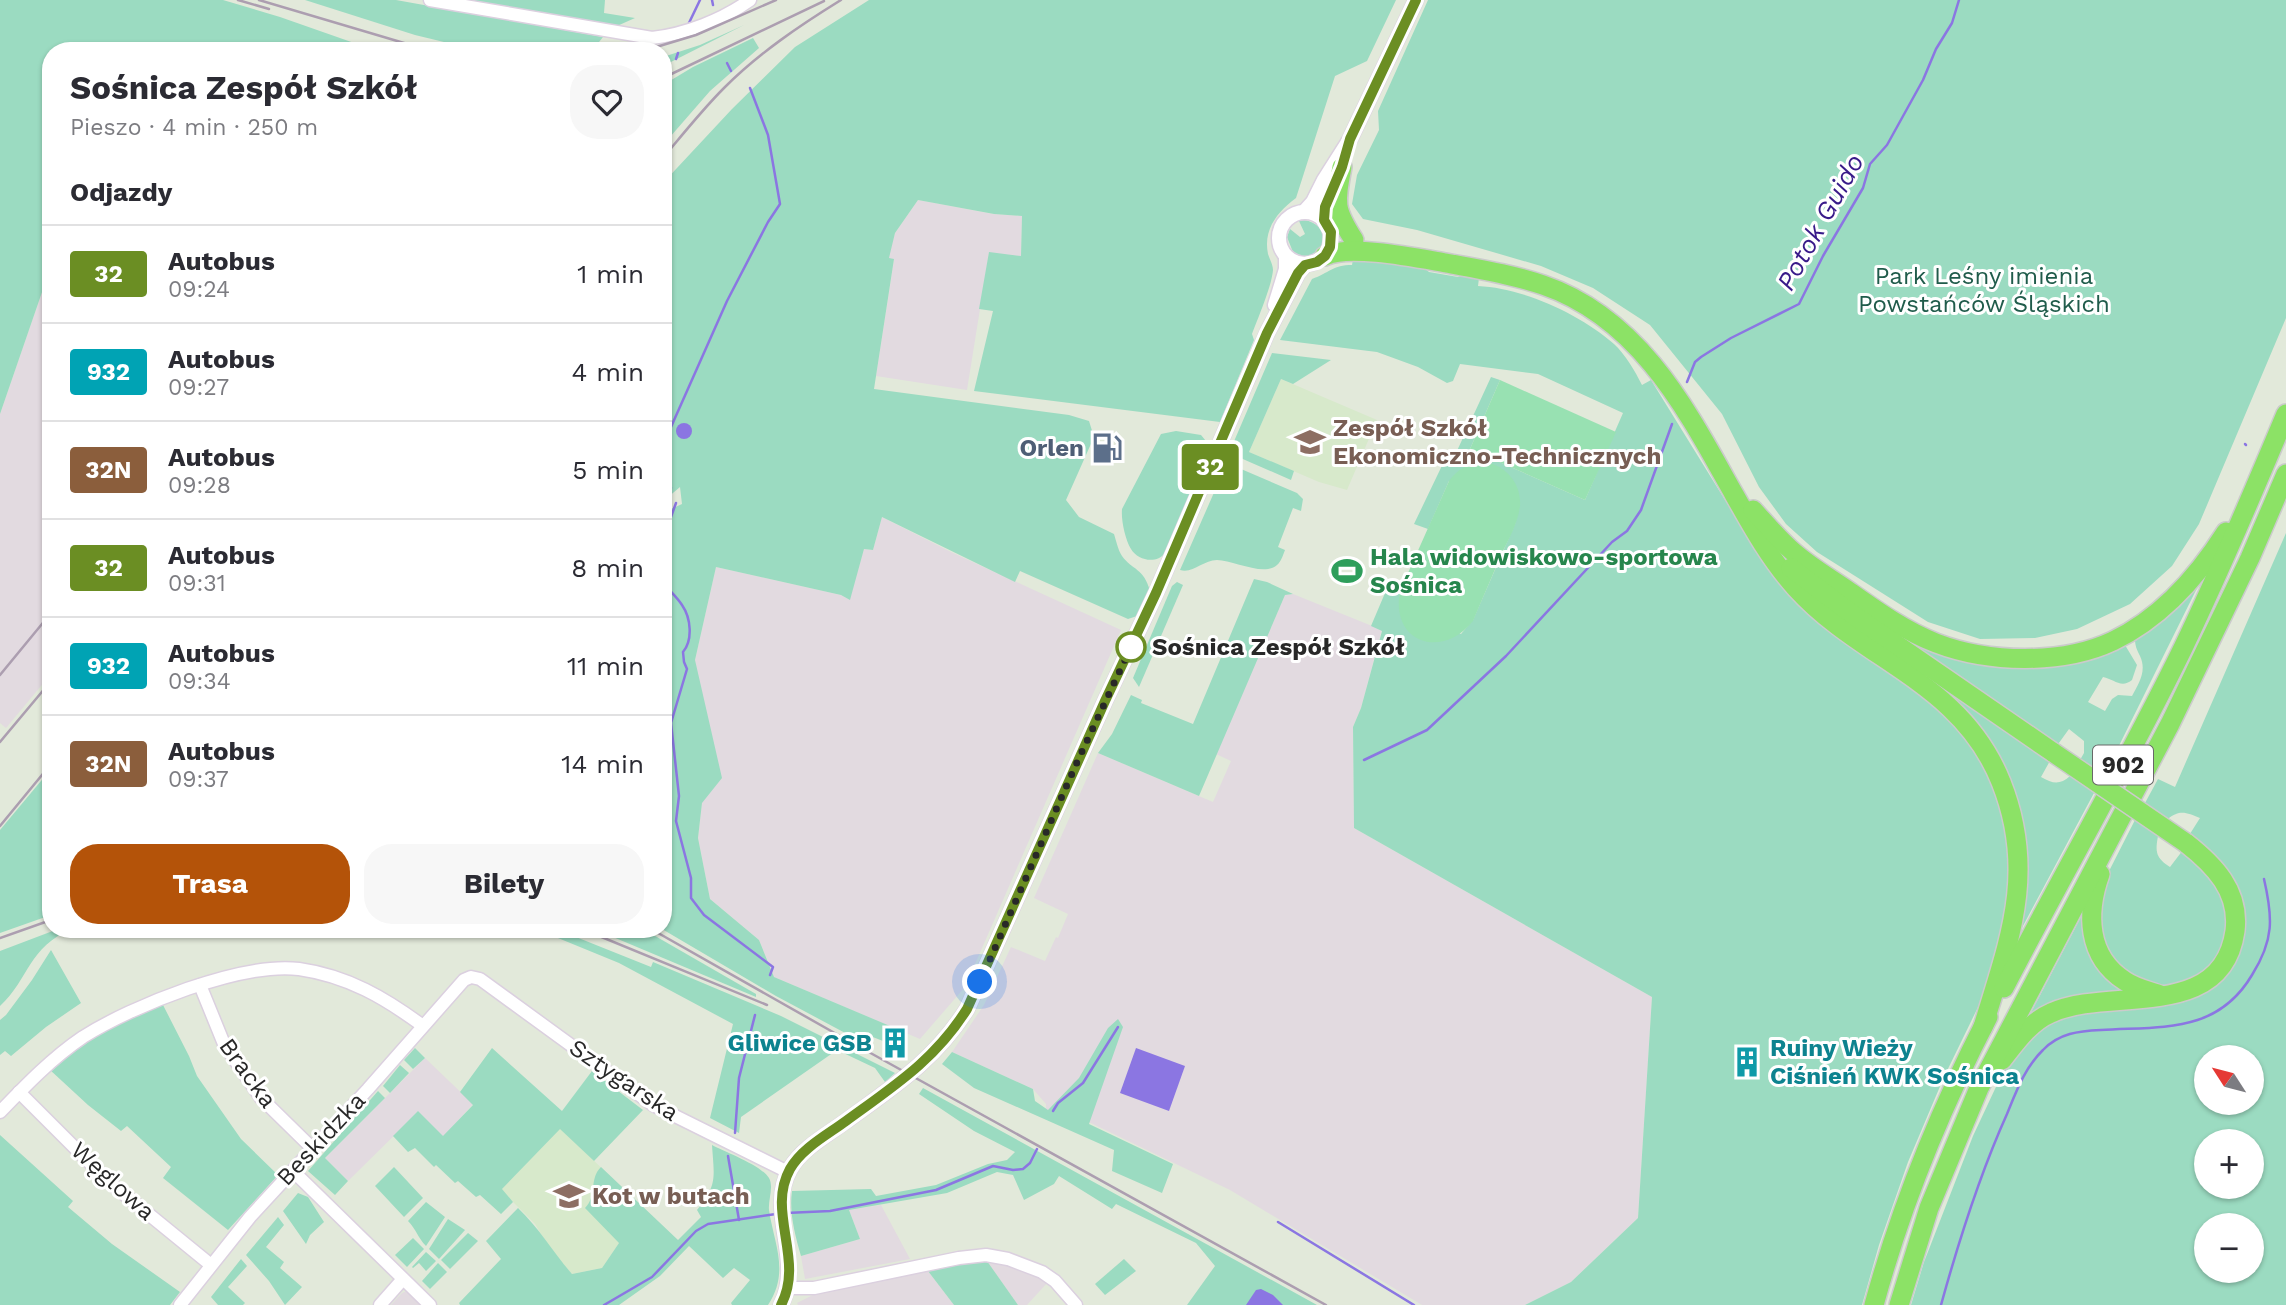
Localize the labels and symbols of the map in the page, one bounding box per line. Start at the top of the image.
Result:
water label: Potok Guido [1770,149,1870,295]
park label: Park Leśny imienia Powstańców Śląskich [1858,262,2110,318]
place label: Zespół Szkół Ekonomiczno-Technicznych [1333,414,1661,470]
school or university icon: Zespół Szkół Ekonomiczno-Technicznych [1293,425,1327,459]
fuel station icon: Orlen [1090,431,1124,465]
place label: Orlen [1019,434,1084,462]
line badge: 32 [1178,444,1242,490]
place label: Hala widowiskowo-sportowa Sośnica [1370,543,1718,599]
sports icon: Hala widowiskowo-sportowa Sośnica [1330,554,1364,588]
marker: Sośnica Zespół Szkół [1116,632,1146,662]
place label: Sośnica Zespół Szkół [1152,633,1405,661]
road number: 902 [2093,746,2153,785]
your location [962,964,997,999]
building icon: Gliwice GSB [878,1026,912,1060]
place label: Gliwice GSB [728,1029,872,1057]
street label: Bracka [213,1033,283,1113]
street label: Sztygarska [564,1033,684,1127]
place label: Ruiny Wieży Ciśnień KWK Sośnica [1770,1034,2019,1090]
building icon: Ruiny Wieży Ciśnień KWK Sośnica [1730,1045,1764,1079]
north arrow [2194,1045,2264,1115]
street label: Beskidzka [271,1087,371,1191]
street label: Węglowa [65,1136,161,1226]
school or university icon: Kot w butach [552,1179,586,1213]
place label: Kot w butach [592,1182,750,1210]

